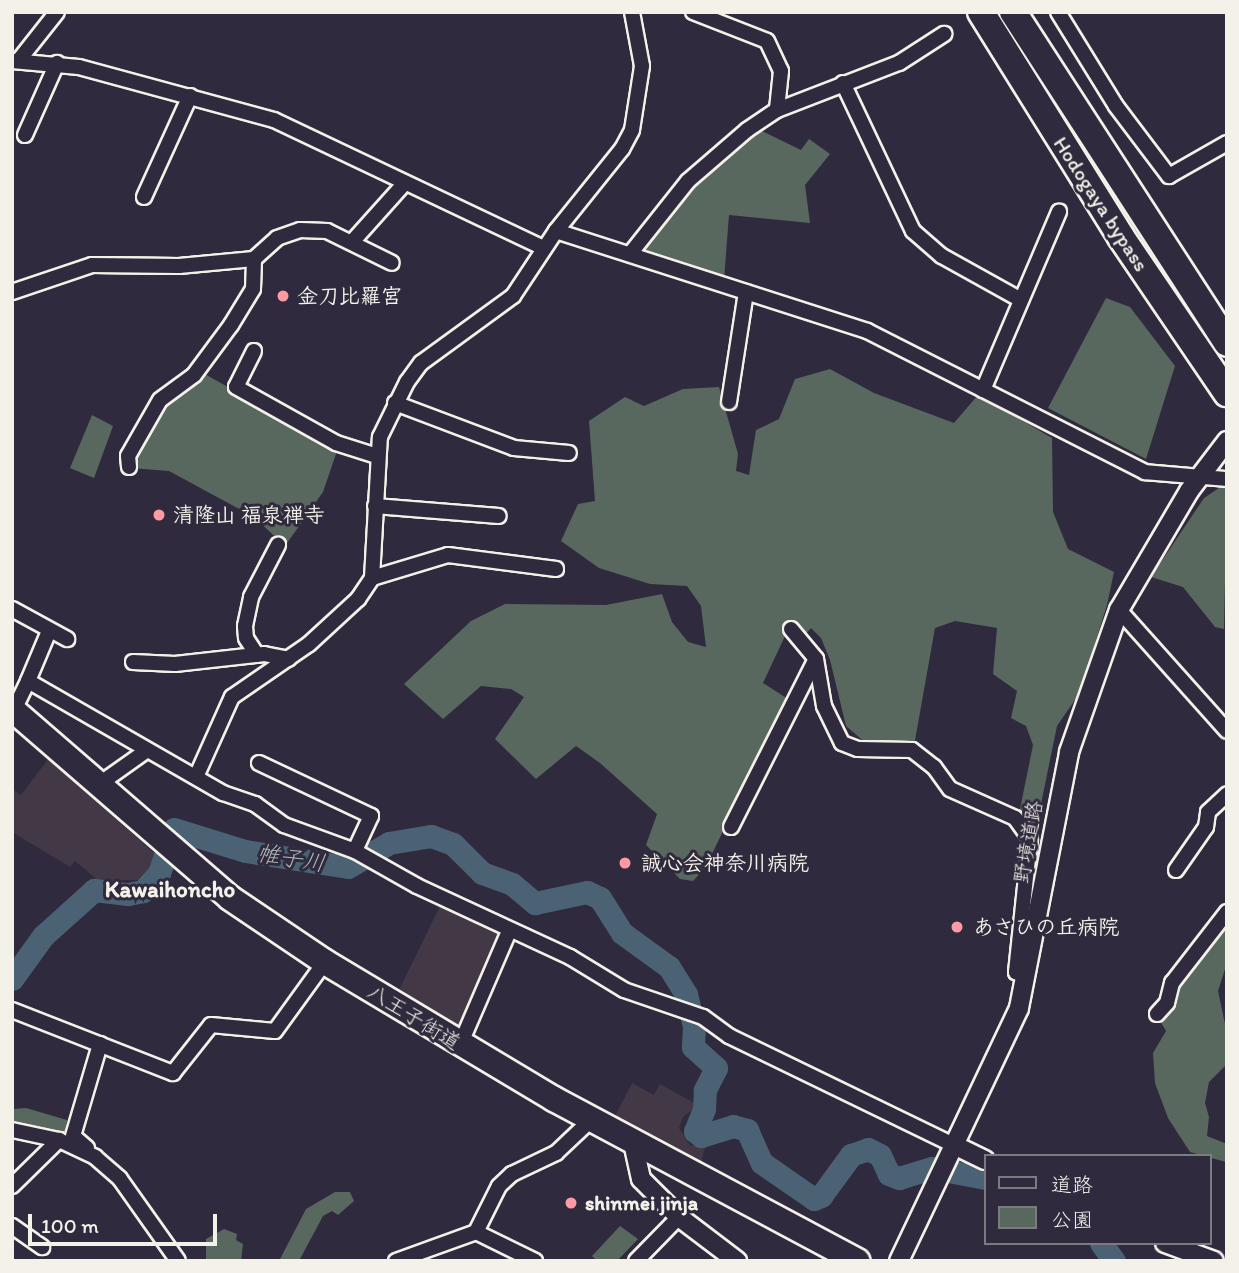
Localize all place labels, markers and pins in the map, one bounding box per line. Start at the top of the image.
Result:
place label: 金刀比羅宮 [297,283,402,309]
marker: 金刀比羅宮 [275,288,291,304]
place label: 清隆山 福泉禅寺 [173,502,325,528]
marker: 清隆山 福泉禅寺 [151,507,167,523]
place label: 誠心会神奈川病院 [641,850,809,876]
marker: 誠心会神奈川病院 [615,853,635,873]
place label: あさひの丘病院 [973,914,1120,940]
marker: あさひの丘病院 [947,917,967,937]
place label: shinmei jinja [585,1190,697,1216]
marker: shinmei jinja [563,1195,579,1211]

